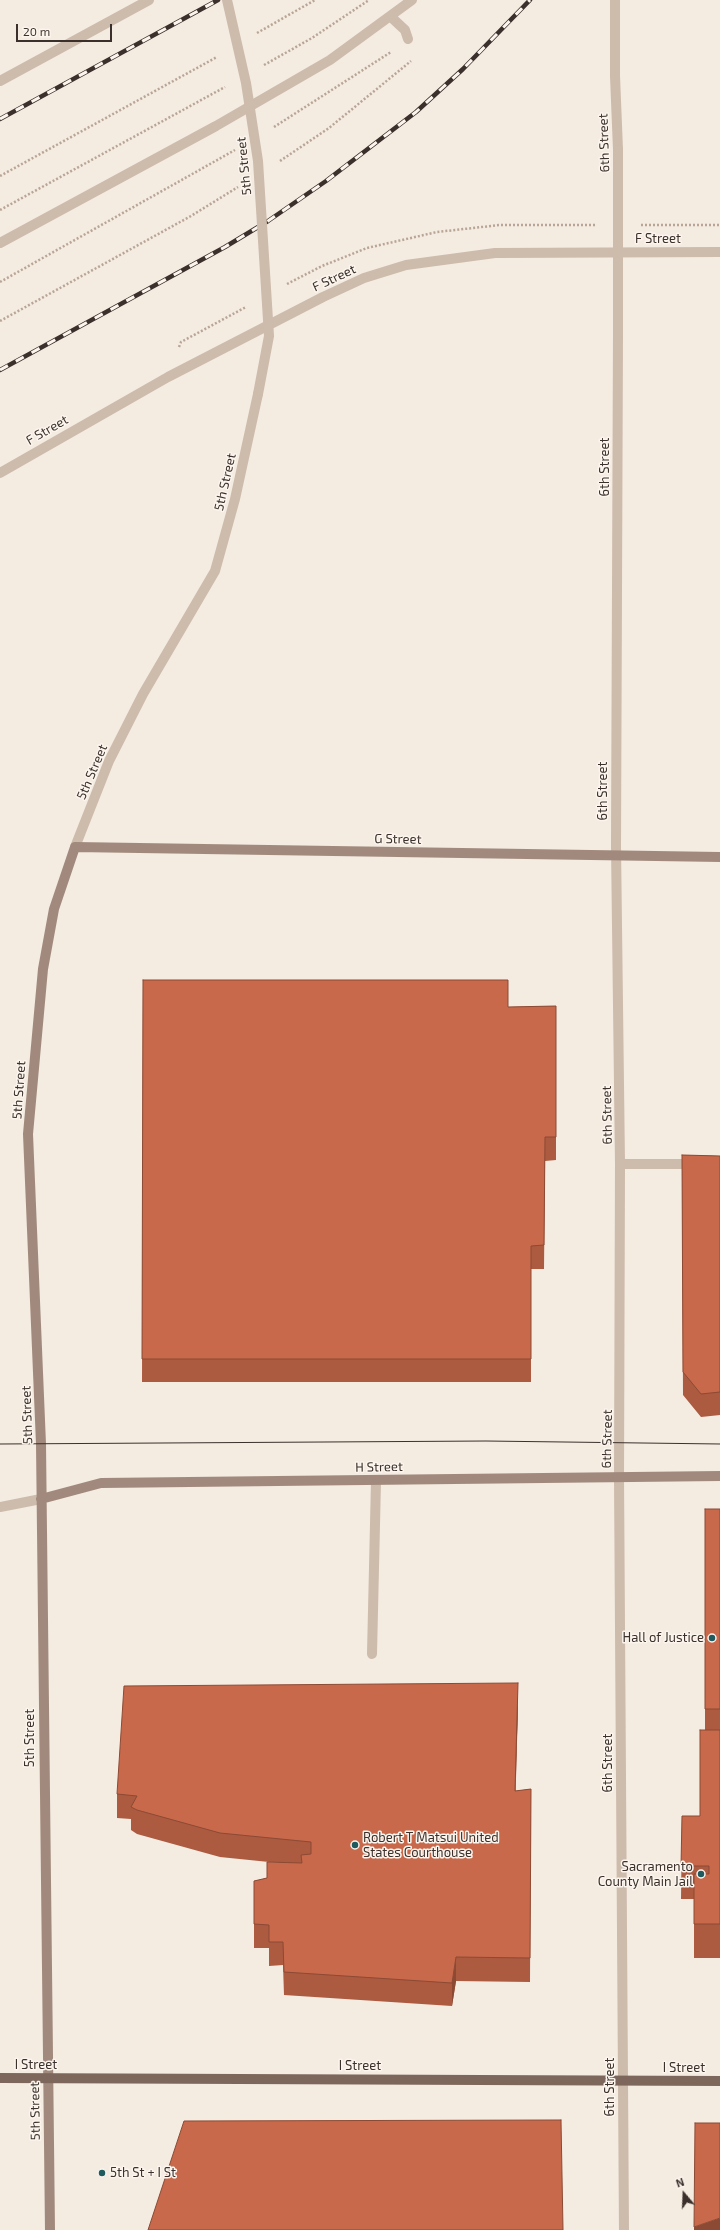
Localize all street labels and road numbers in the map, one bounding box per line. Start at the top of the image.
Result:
street label: 6th Street [595,113,613,173]
street label: 5th Street [233,136,255,196]
street label: F Street [635,231,681,247]
street label: F Street [310,261,358,295]
street label: F Street [23,412,71,448]
street label: 6th Street [597,438,613,496]
street label: 5th Street [211,452,239,512]
street label: 5th Street [73,742,111,802]
street label: 6th Street [595,762,611,820]
street label: G Street [374,831,422,847]
street label: 5th Street [9,1060,29,1120]
street label: 6th Street [599,1085,615,1145]
street label: 5th Street [18,1385,36,1445]
street label: 6th Street [599,1409,615,1469]
street label: H Street [355,1459,403,1475]
street label: 5th Street [22,1709,38,1767]
street label: 6th Street [600,1734,616,1792]
street label: I Street [15,2057,57,2073]
street label: I Street [339,2058,381,2074]
street label: 6th Street [602,2058,618,2116]
street label: I Street [663,2060,705,2076]
street label: 5th Street [27,2082,43,2140]

